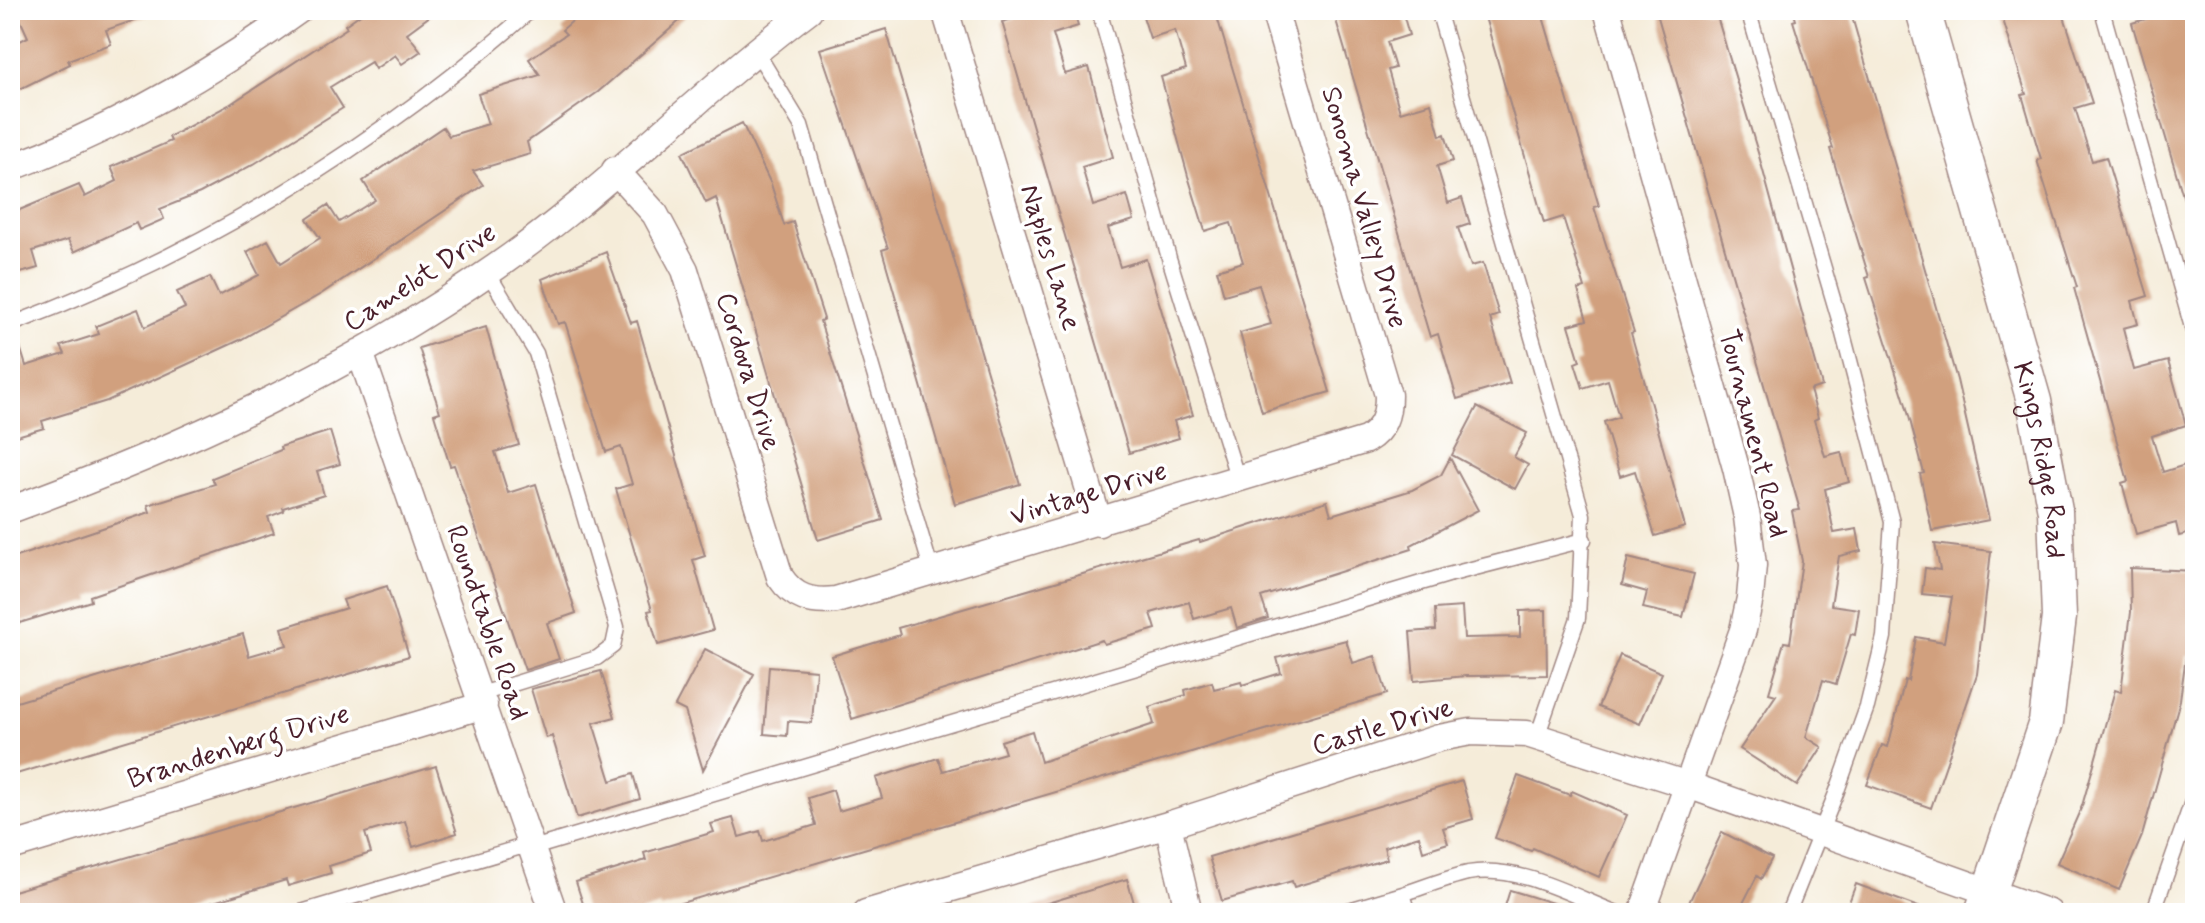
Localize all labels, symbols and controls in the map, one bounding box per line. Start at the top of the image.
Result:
street label: Sonoma Valley Drive [1311,83,1416,333]
street label: Naples Lane [1010,180,1089,335]
street label: Camelot Drive [337,215,504,341]
street label: Cordova Drive [706,288,789,455]
street label: Tournament Road [1709,326,1796,541]
street label: Kings Ridge Road [2003,358,2073,559]
street label: Vintage Drive [1006,453,1172,536]
street label: Roundtable Road [436,520,537,725]
street label: Castle Drive [1308,690,1458,765]
street label: Brandenberg Drive [123,696,355,802]

